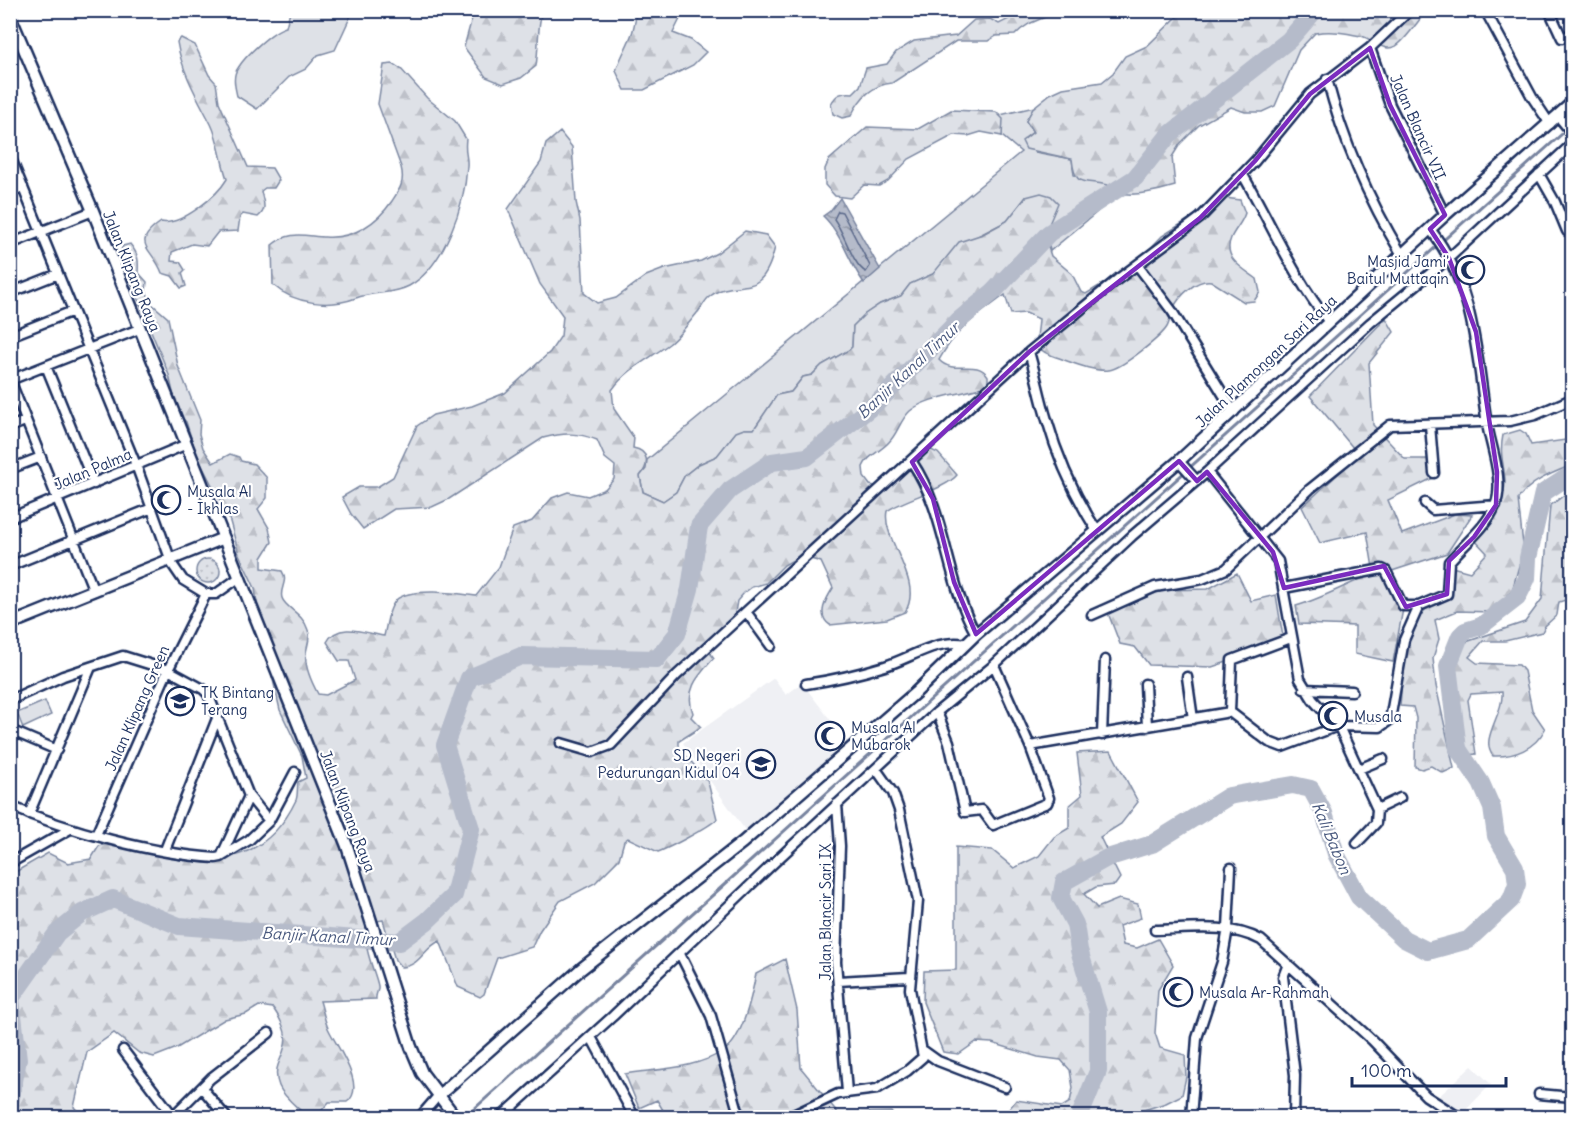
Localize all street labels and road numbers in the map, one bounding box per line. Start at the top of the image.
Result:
street label: Jalan Blancir VII [1386,71,1450,183]
street label: Jalan Klipang Raya [99,208,165,335]
street label: Jalan Plamongan Sari Raya [1192,290,1341,431]
street label: Jalan Palma [51,444,135,494]
street label: Jalan Klipang Green [101,642,173,774]
street label: Jalan Klipang Raya [316,747,380,875]
street label: Jalan Blancir Sari IX [816,843,835,981]

